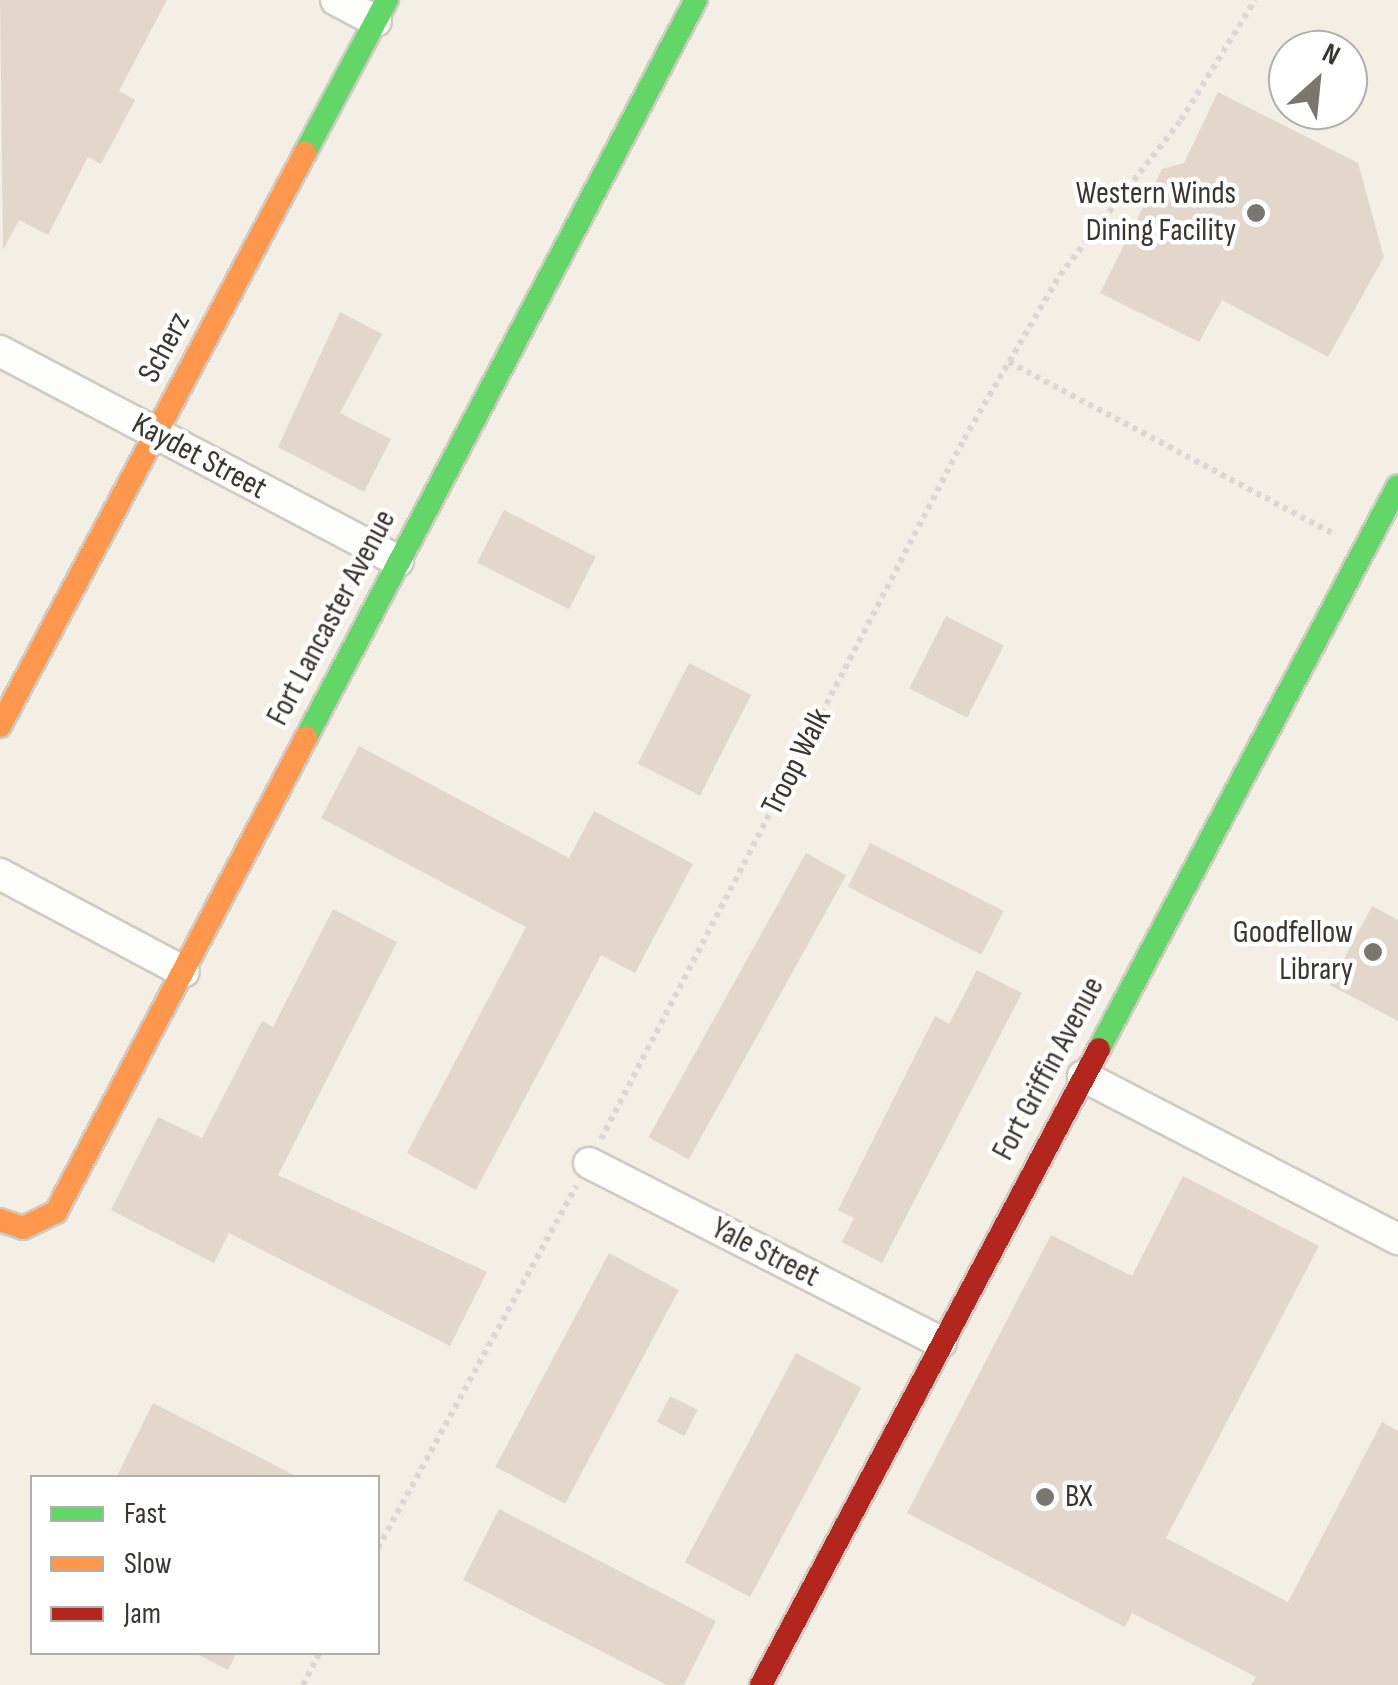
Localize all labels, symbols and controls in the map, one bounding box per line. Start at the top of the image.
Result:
north arrow [1268,30,1368,130]
text: N [1317,37,1345,73]
place label: Western Winds Dining Facility [1076,176,1236,251]
marker: Western Winds Dining Facility [1245,202,1267,224]
street label: Scherz [131,306,199,390]
street label: Kaydet Street [125,406,273,508]
street label: Fort Lancaster Avenue [259,504,405,732]
street label: Troop Walk [754,702,840,822]
place label: Goodfellow Library [1233,915,1353,990]
marker: Goodfellow Library [1362,941,1384,963]
street label: Fort Griffin Avenue [985,971,1113,1167]
street label: Yale Street [705,1210,825,1296]
legend [30,1475,380,1655]
place label: BX [1065,1478,1093,1516]
marker: BX [1034,1486,1056,1508]
text: Fast [124,1496,166,1532]
text: Slow [124,1546,172,1582]
text: Jam [124,1596,161,1632]

